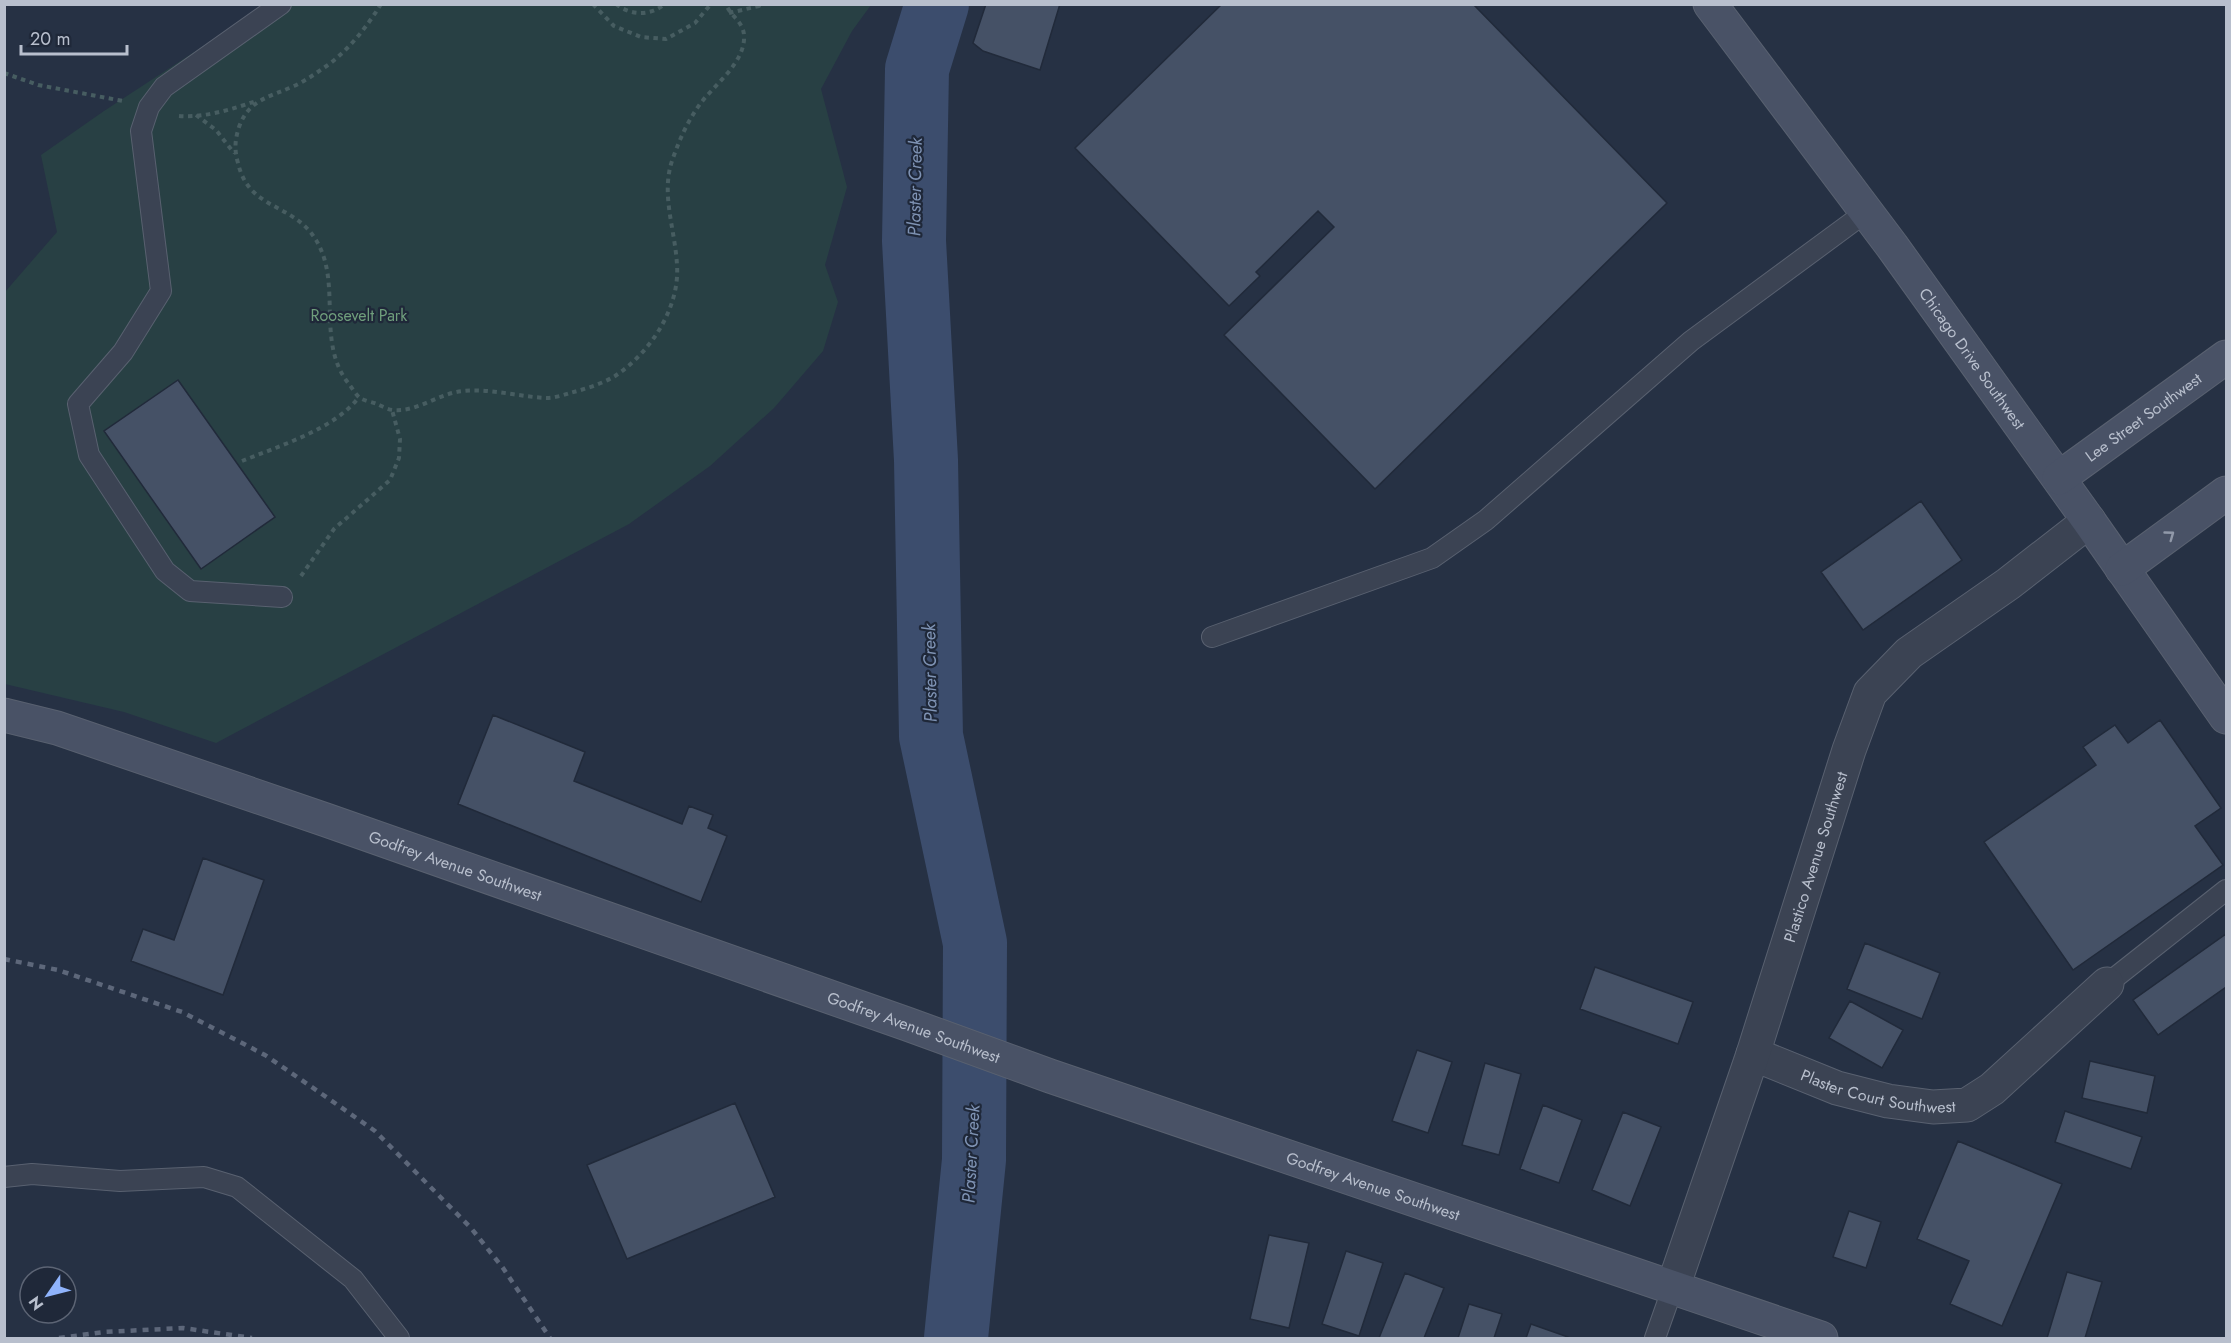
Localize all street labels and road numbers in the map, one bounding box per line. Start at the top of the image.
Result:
street label: Chicago Drive Southwest [1913,283,2031,434]
street label: Lee Street Southwest [2081,367,2207,467]
street label: Plastico Avenue Southwest [1778,769,1853,945]
street label: Godfrey Avenue Southwest [366,825,545,907]
street label: Godfrey Avenue Southwest [824,986,1003,1069]
street label: Plaster Court Southwest [1797,1064,1956,1119]
street label: Godfrey Avenue Southwest [1283,1146,1463,1226]

